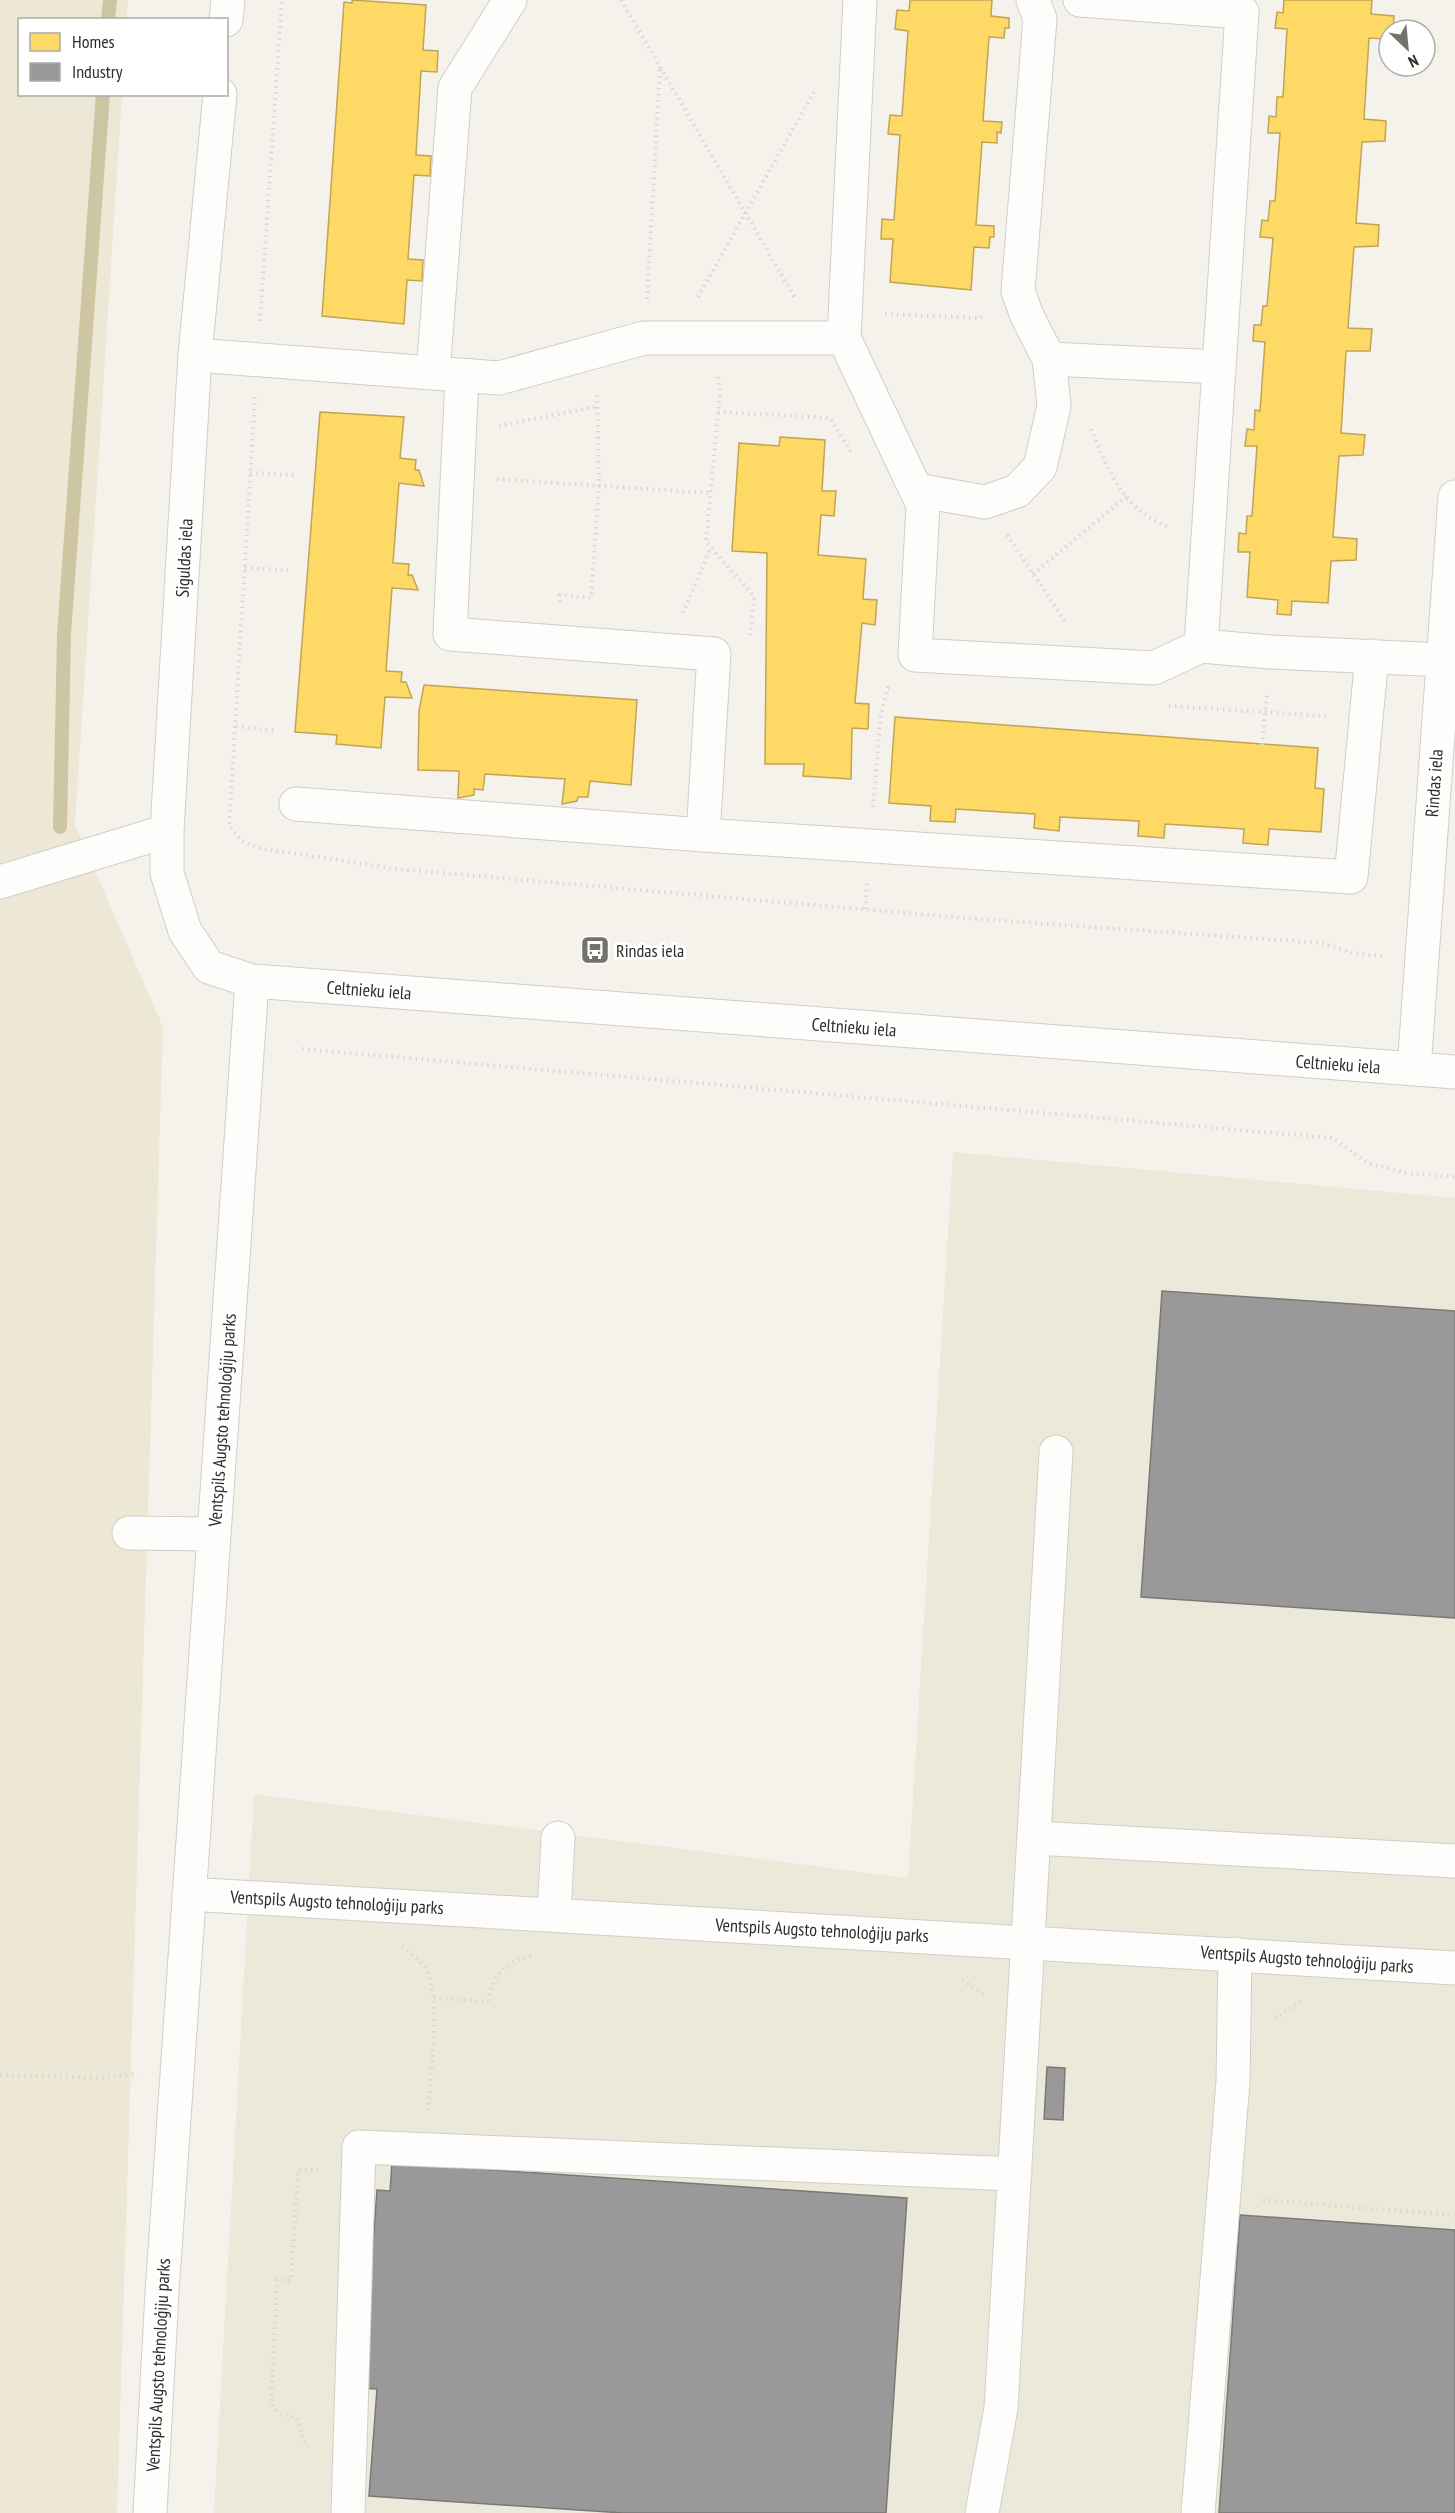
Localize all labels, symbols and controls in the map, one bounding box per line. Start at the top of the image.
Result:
legend [18,18,228,96]
north arrow [1377,18,1437,78]
text: Homes [72,30,115,53]
text: N [1405,51,1422,72]
text: Industry [72,60,123,83]
street label: Siguldas iela [170,518,198,598]
street label: Rindas iela [1420,748,1448,818]
bus stop icon: Rindas iela [579,934,611,966]
place label: Rindas iela [616,939,684,962]
street label: Celtnieku iela [326,976,412,1004]
street label: Celtnieku iela [811,1013,897,1041]
street label: Celtnieku iela [1295,1050,1381,1078]
street label: Ventspils Augsto tehnoloģiju parks [203,1313,241,1528]
street label: Ventspils Augsto tehnoloģiju parks [229,1885,444,1919]
street label: Ventspils Augsto tehnoloģiju parks [714,1913,929,1947]
street label: Ventspils Augsto tehnoloģiju parks [1199,1940,1414,1978]
street label: Ventspils Augsto tehnoloģiju parks [141,2258,175,2473]

